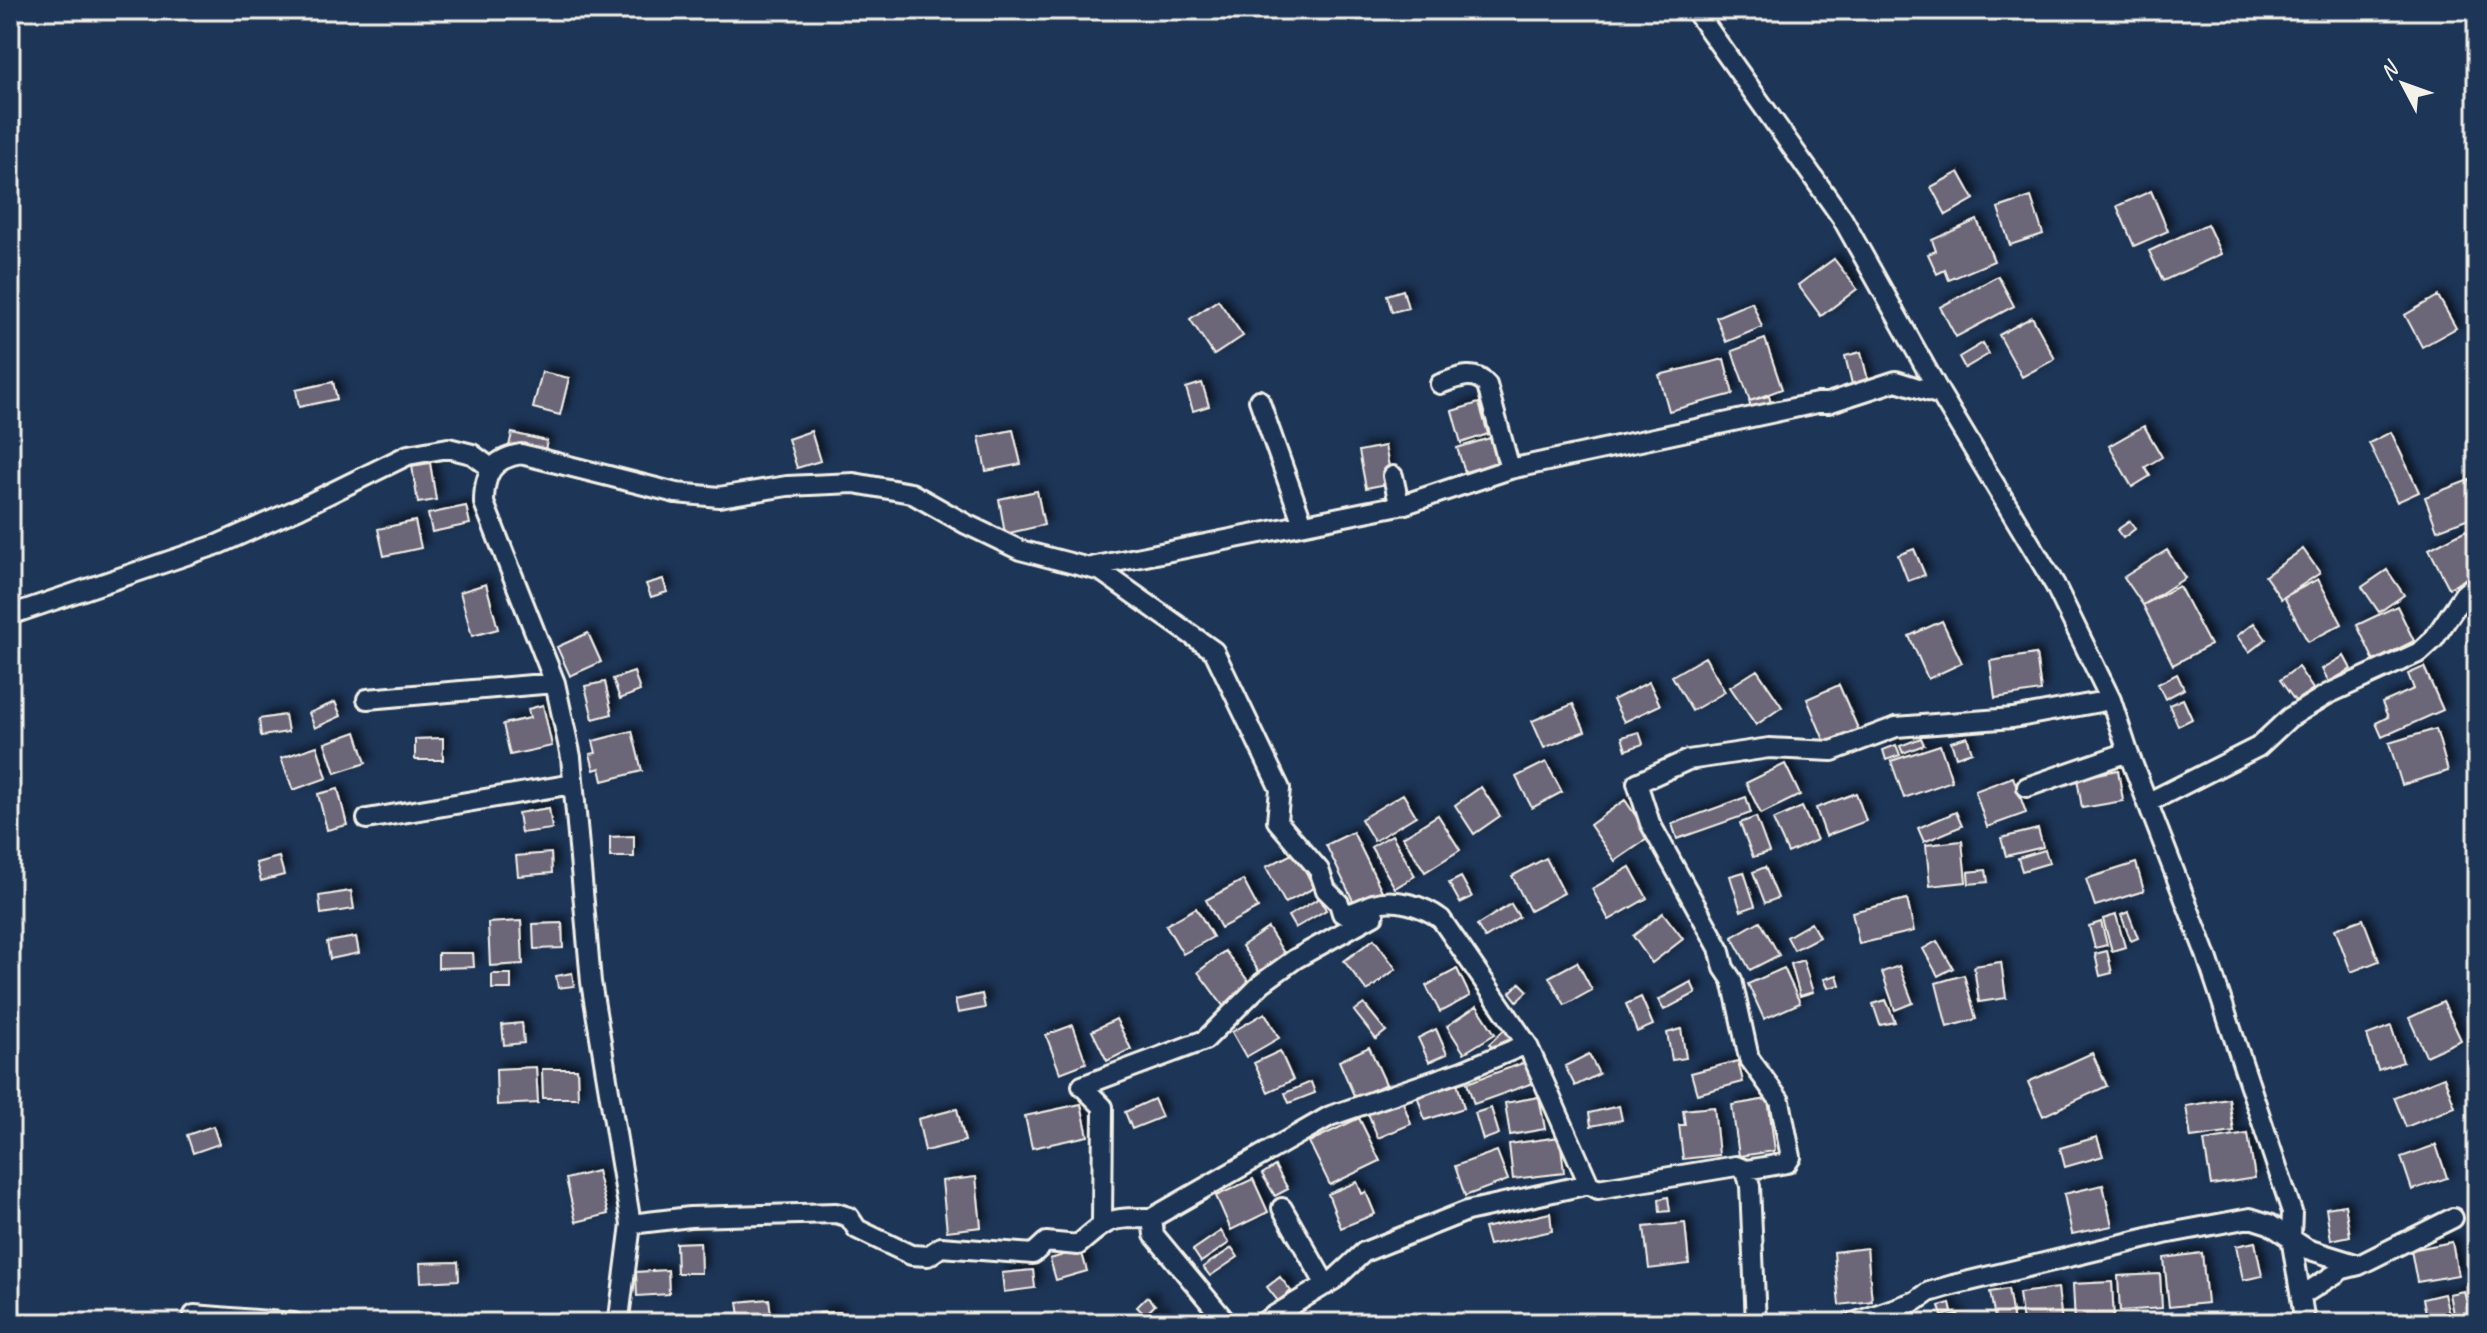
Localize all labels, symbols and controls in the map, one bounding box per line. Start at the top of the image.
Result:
north arrow [2363,44,2443,124]
text: N [2374,55,2406,86]

